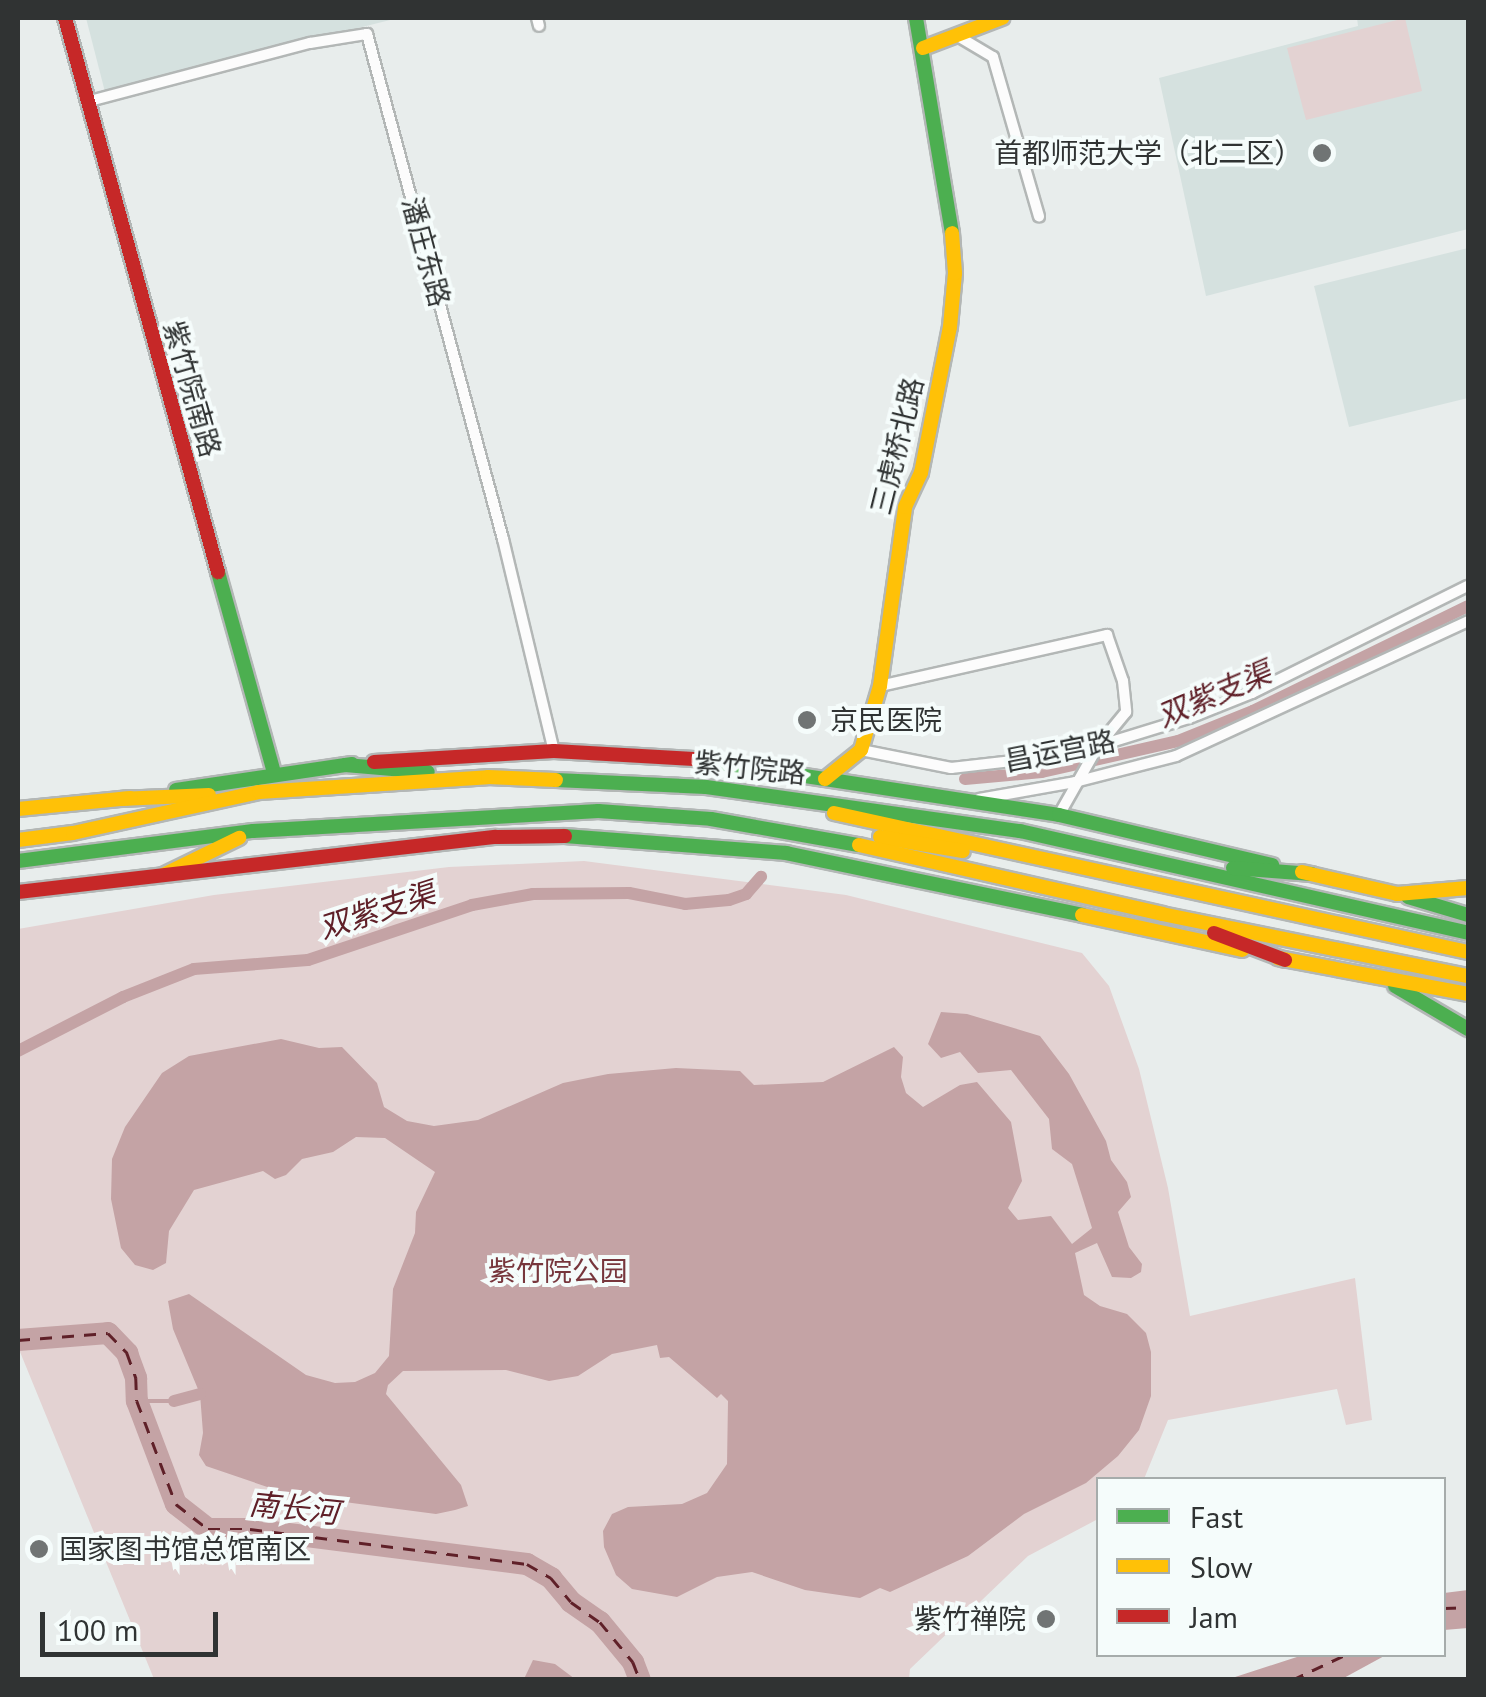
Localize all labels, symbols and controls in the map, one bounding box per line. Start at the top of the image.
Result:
place label: 首都师范大学（北二区） [994,136,1302,170]
marker: 首都师范大学（北二区） [1311,142,1333,164]
street label: 潘庄东路 [395,194,457,310]
street label: 紫竹院南路 [157,317,227,461]
street label: 三虎桥北路 [864,374,930,518]
water label: 双紫支渠 [1152,654,1276,734]
place label: 京民医院 [830,703,942,737]
marker: 京民医院 [794,707,820,733]
street label: 昌运宫路 [1002,724,1118,778]
street label: 紫竹院路 [693,745,807,791]
water label: 双紫支渠 [314,874,440,946]
park label: 紫竹院公园 [488,1254,628,1288]
legend [1096,1477,1446,1657]
water label: 南长河 [247,1485,341,1531]
text: Fast [1190,1497,1243,1536]
place label: 国家图书馆总馆南区 [59,1532,311,1566]
marker: 国家图书馆总馆南区 [28,1538,50,1560]
text: Slow [1190,1547,1253,1586]
scale bar [45,1592,222,1654]
text: Jam [1190,1597,1238,1636]
place label: 紫竹禅院 [914,1602,1026,1636]
marker: 紫竹禅院 [1035,1608,1057,1630]
text: 100 m [57,1610,138,1649]

